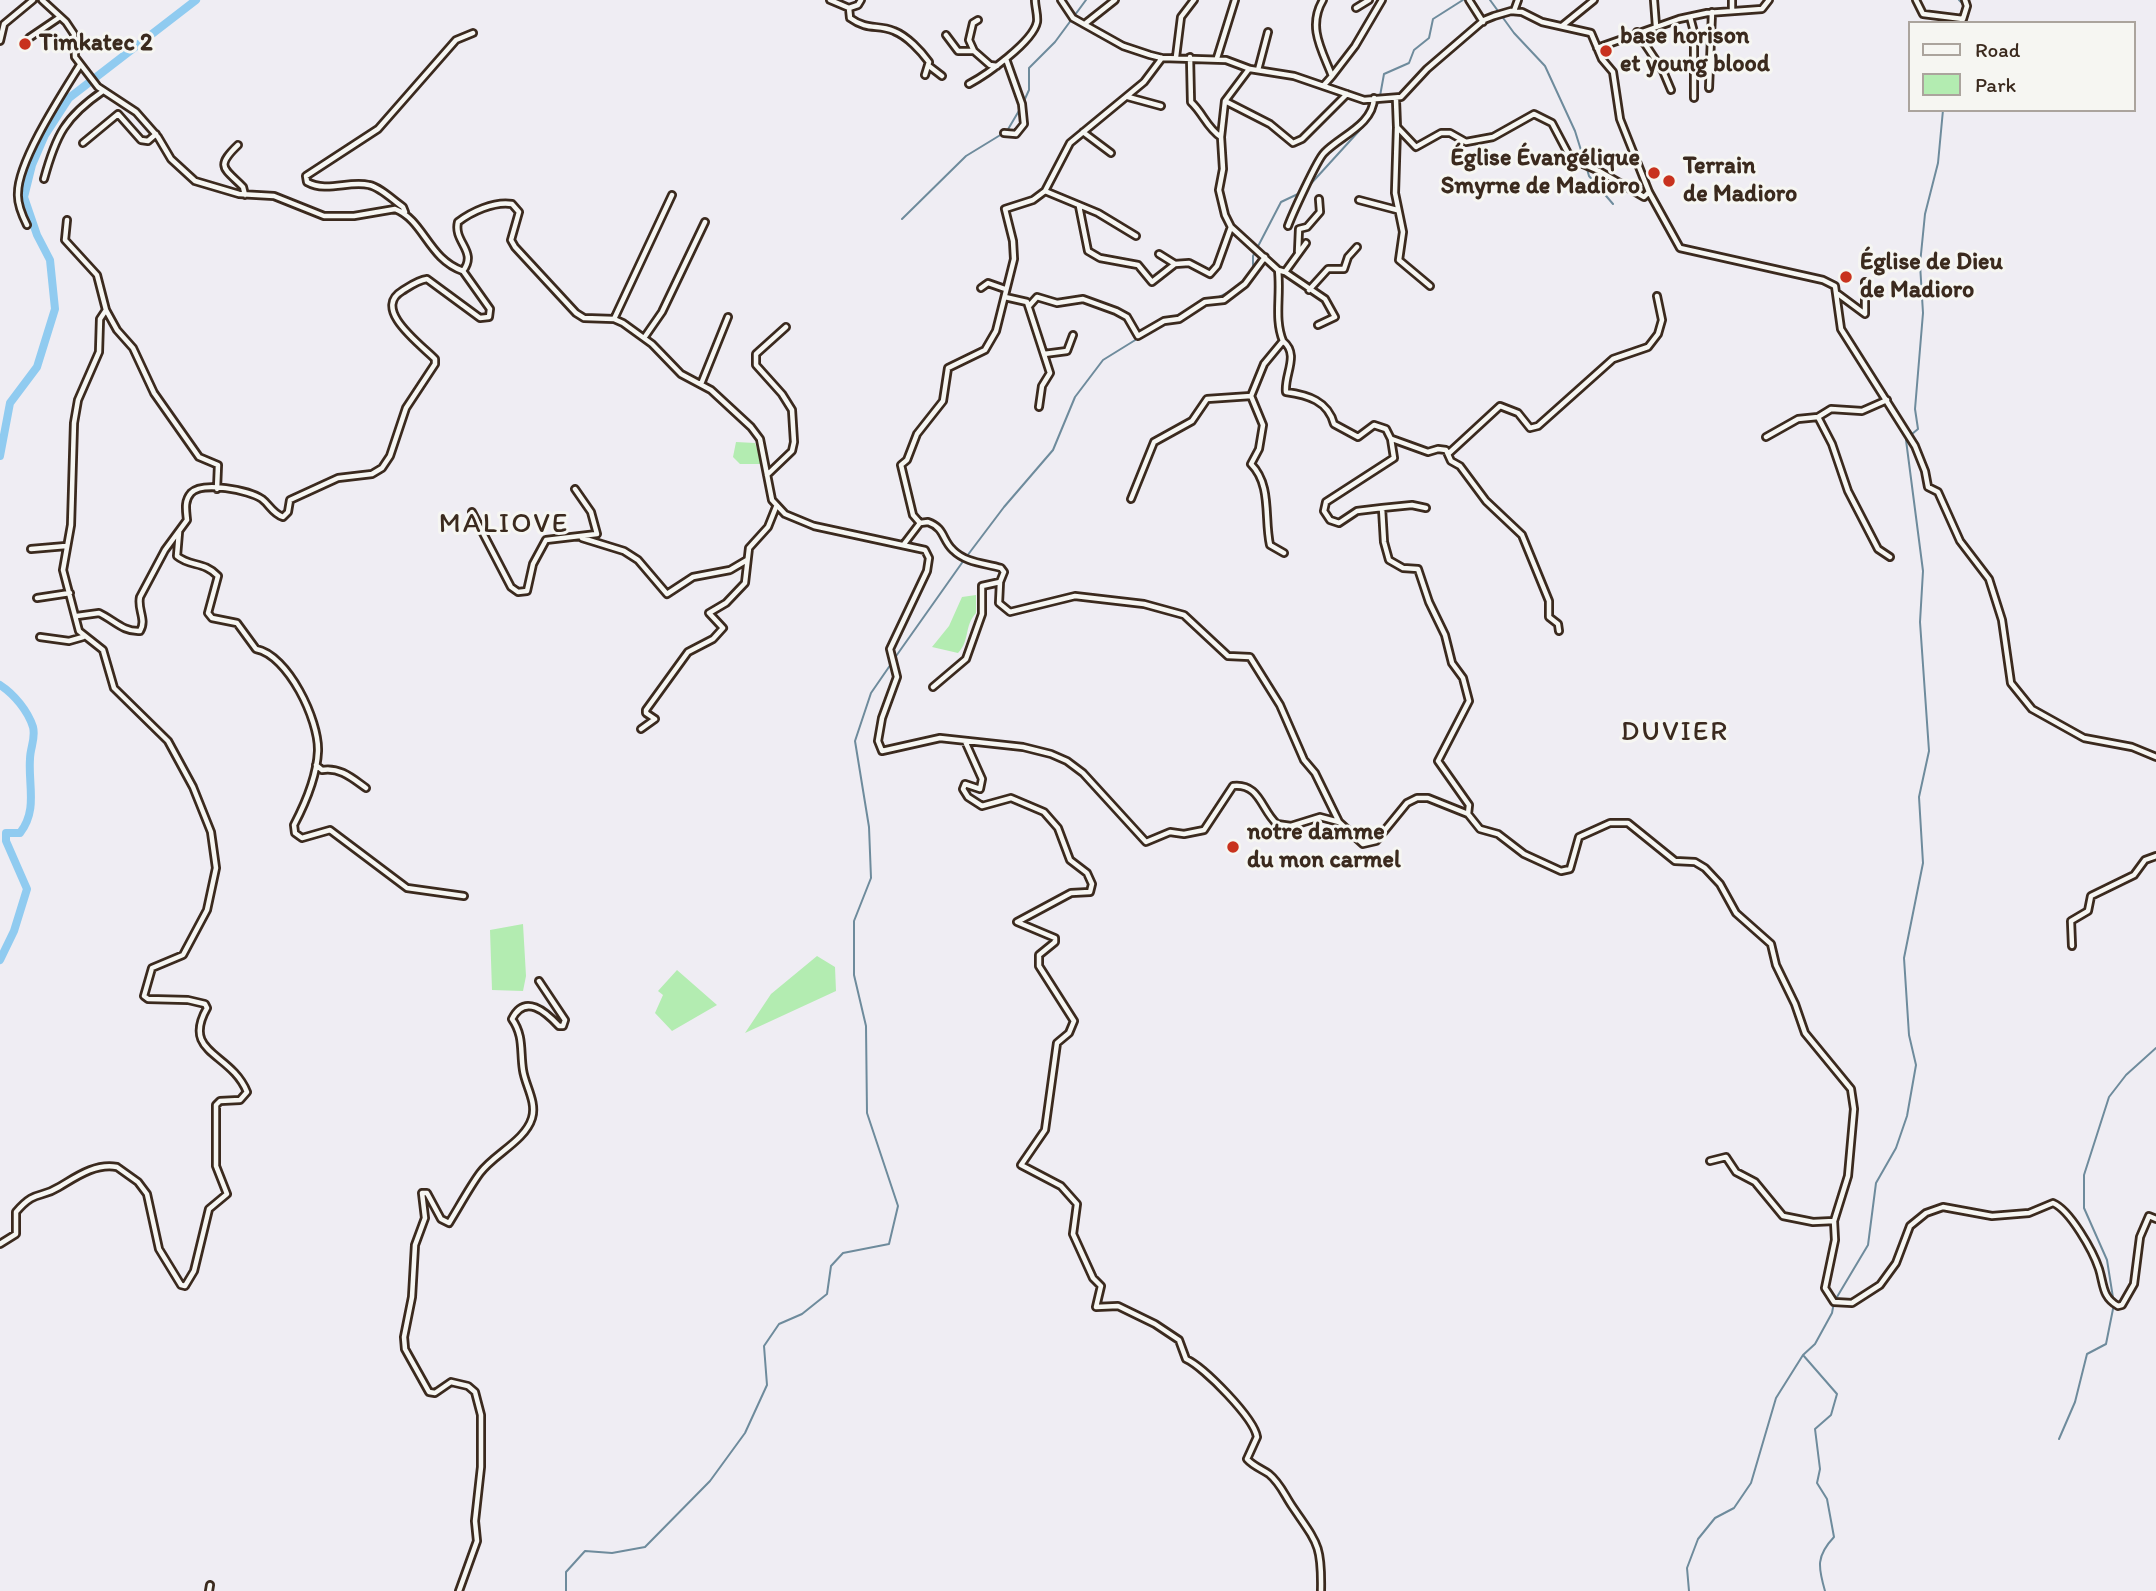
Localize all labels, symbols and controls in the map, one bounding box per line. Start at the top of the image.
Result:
legend [1908,21,2135,112]
place label: base horison et young blood [1620,23,1770,79]
place label: Timkatec 2 [39,30,153,58]
marker: Timkatec 2 [17,36,33,52]
text: Road [1975,37,2020,62]
marker: base horison et young blood [1598,43,1614,59]
text: Park [1975,72,2016,97]
place label: Église Évangélique Smyrne de Madioro [1441,145,1640,201]
place label: Terrain de Madioro [1683,153,1797,209]
marker: Église Évangélique Smyrne de Madioro [1646,165,1662,181]
marker: Terrain de Madioro [1661,173,1677,189]
place label: Église de Dieu de Madioro [1860,249,2003,305]
marker: Église de Dieu de Madioro [1838,269,1854,285]
district label: MALIOVE [441,508,567,542]
district label: DUVIER [1623,716,1727,750]
place label: notre damme du mon carmel [1247,819,1401,875]
marker: notre damme du mon carmel [1225,839,1241,855]

